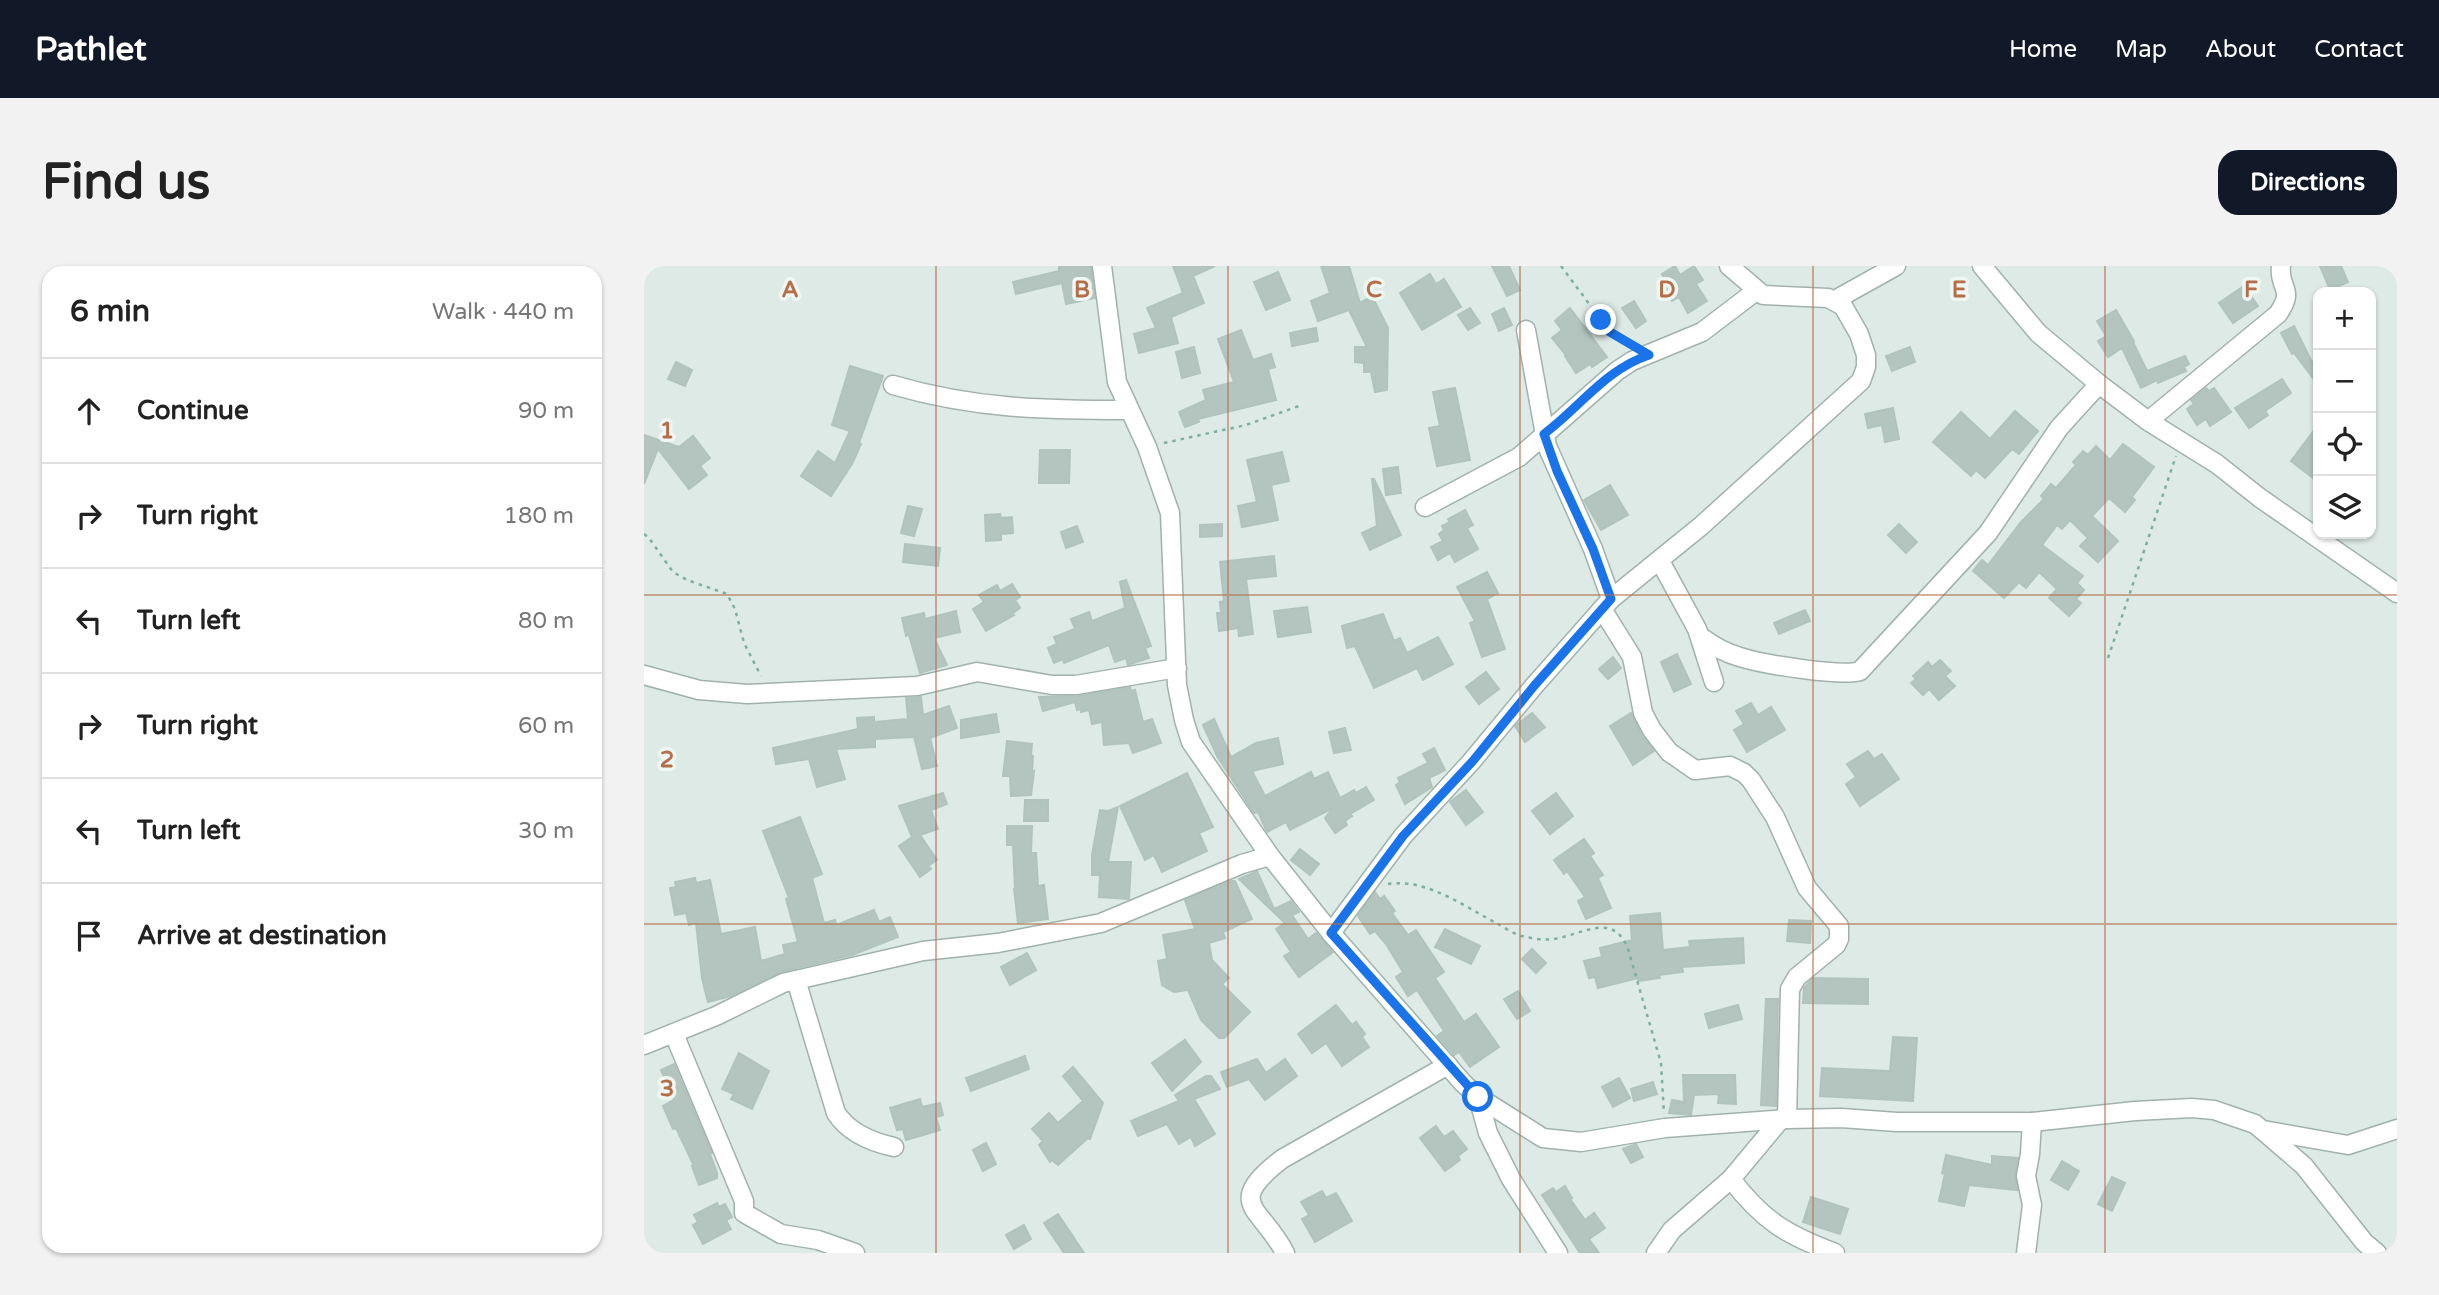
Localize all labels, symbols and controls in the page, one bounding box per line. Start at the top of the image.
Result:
text: Pathlet [35,30,147,69]
text: Home [2009,35,2077,64]
text: Map [2115,35,2167,64]
text: About [2205,35,2276,64]
text: Contact [2314,35,2404,64]
button: Directions [2218,150,2397,215]
text: Find us [42,153,210,212]
text: A [781,276,799,304]
text: B [1074,276,1090,304]
text: C [1366,276,1382,304]
text: D [1658,276,1676,304]
text: E [1952,276,1966,304]
text: F [2244,276,2258,304]
map controls [2313,287,2376,539]
button: + [2313,287,2376,350]
text: 6 min [70,293,150,330]
text: Walk · 440 m [432,298,574,326]
route end [1585,304,1616,335]
button: − [2313,350,2376,413]
icon: ahead [70,392,108,430]
text: Continue [137,395,249,426]
text: 90 m [518,397,574,425]
button: locate [2313,413,2376,476]
text: 1 [660,417,674,445]
button: layers [2313,476,2376,539]
icon: right [70,497,108,535]
text: Turn right [137,500,258,531]
text: 180 m [504,502,574,530]
icon: left [70,602,108,640]
text: Turn left [137,605,240,636]
text: 80 m [518,607,574,635]
icon: right [70,707,108,745]
text: Turn right [137,710,258,741]
text: 60 m [518,712,574,740]
text: 2 [660,746,674,774]
icon: left [70,812,108,850]
text: Turn left [137,815,240,846]
text: 30 m [518,817,574,845]
icon: arrive [70,917,108,955]
text: Arrive at destination [137,920,387,951]
text: 3 [660,1075,674,1103]
route start [1462,1081,1493,1112]

